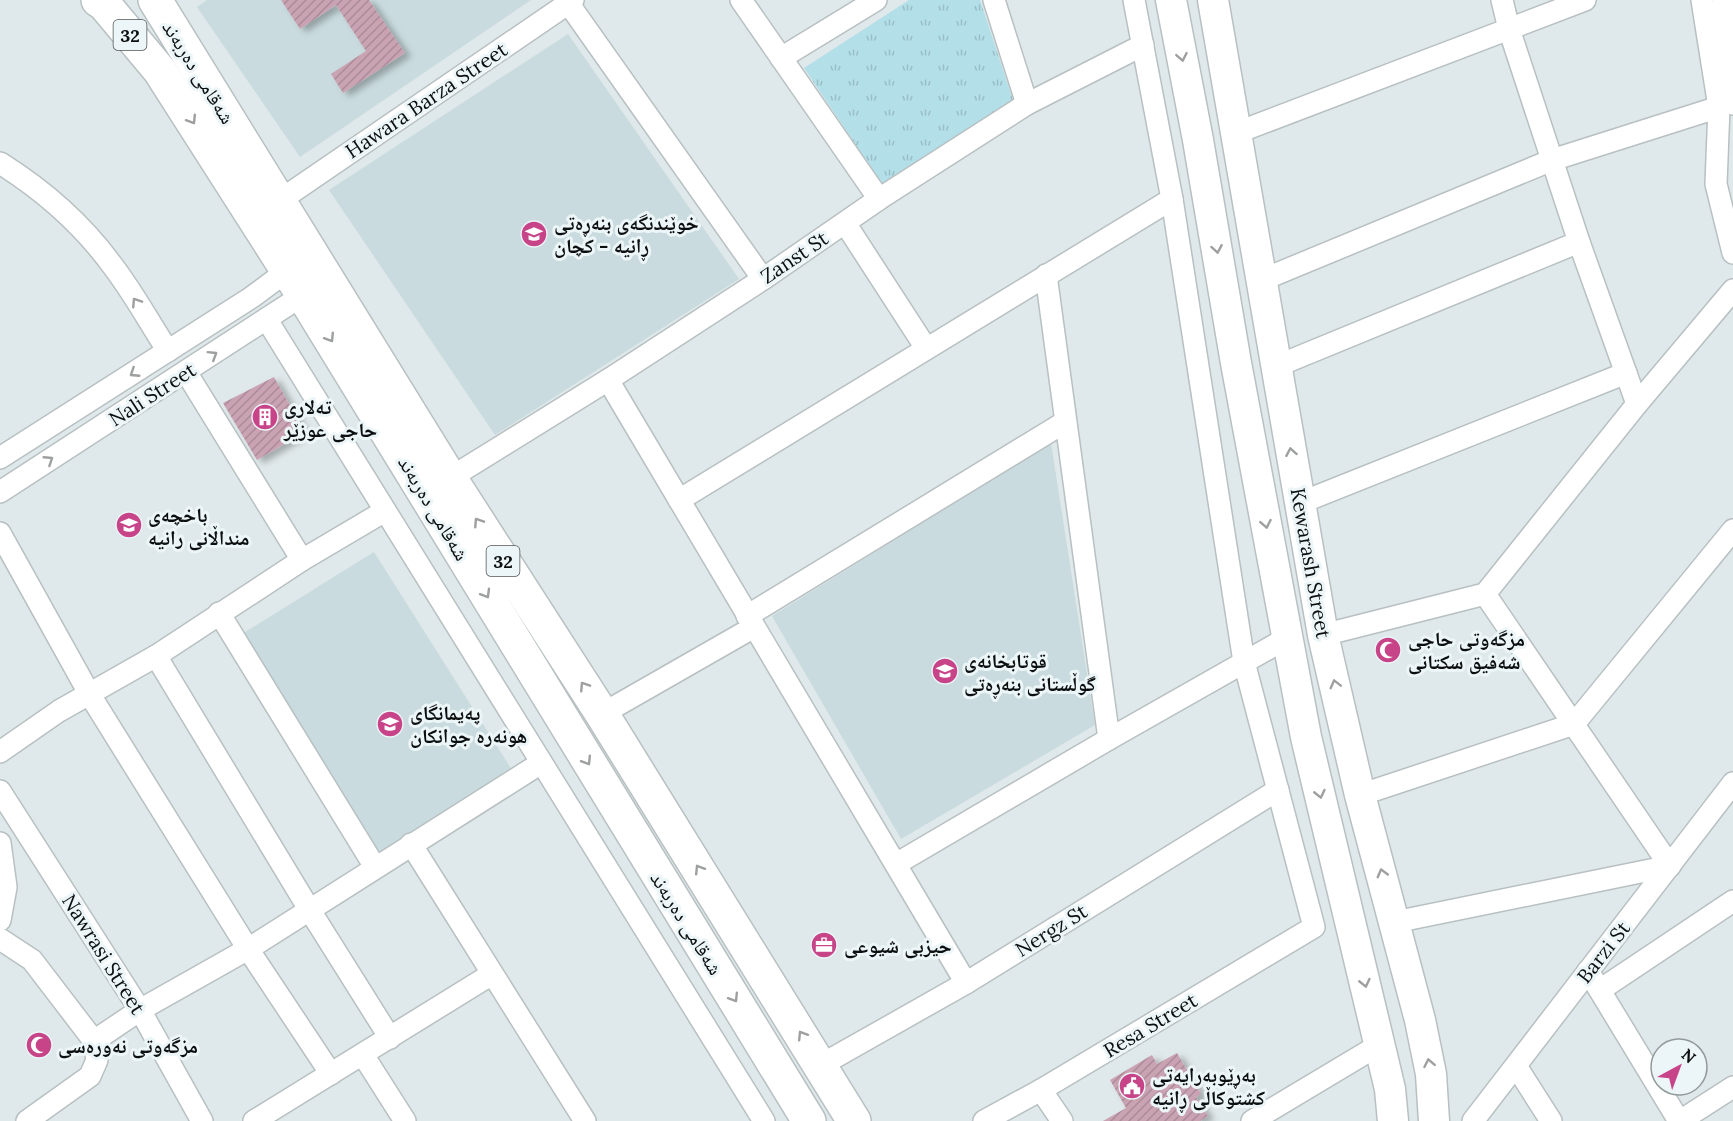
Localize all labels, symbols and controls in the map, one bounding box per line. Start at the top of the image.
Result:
street label: شەقامی دەربەند [157,16,241,128]
road number: 32 [114,20,146,50]
street label: Hawara Barza Street [340,36,512,163]
one-way arrow [1175,52,1188,62]
one-way arrow [185,114,196,125]
place label: خوێندنگەی بنەڕەتی ڕانیە - کچان [554,210,699,260]
school or university icon: خوێندنگەی بنەڕەتی ڕانیە - کچان [519,219,549,249]
street label: Zanst St [756,225,833,289]
one-way arrow [1210,245,1222,254]
one-way arrow [132,298,143,309]
one-way arrow [322,332,334,342]
one-way arrow [207,350,217,362]
street label: Nali Street [104,357,200,431]
one-way arrow [130,365,140,377]
place label: تەلاری حاجی عوزێر [283,394,377,443]
building icon: تەلاری حاجی عوزێر [250,402,280,432]
one-way arrow [1285,447,1298,457]
street label: شەقامی دەربەند [393,451,475,565]
one-way arrow [42,456,53,467]
street label: Kewarash Street [1285,486,1337,640]
place label: باخچەی منداڵانی رانیە [148,502,249,551]
school or university icon: باخچەی منداڵانی رانیە [114,510,144,540]
one-way arrow [475,518,486,529]
one-way arrow [1259,519,1272,529]
road number: 32 [486,546,520,576]
one-way arrow [479,588,491,598]
place label: مزگەوتی حاجی شەفیق سکتانی [1408,626,1525,675]
mosque icon: مزگەوتی حاجی شەفیق سکتانی [1373,635,1403,665]
place label: قوتابخانه‌ی گوڵستانی بنه‌ڕه‌تی [964,648,1096,698]
school or university icon: قوتابخانه‌ی گوڵستانی بنه‌ڕه‌تی [930,656,960,686]
one-way arrow [1330,680,1343,690]
one-way arrow [580,682,591,693]
place label: پەیمانگای هونەرە جوانکان [410,700,527,748]
school or university icon: پەیمانگای هونەرە جوانکان [375,709,405,739]
one-way arrow [580,755,592,765]
one-way arrow [1312,788,1325,798]
one-way arrow [695,865,706,876]
street label: شەقامی دەربەند [645,867,729,979]
one-way arrow [1377,869,1390,879]
street label: Nawrasi Street [57,889,151,1019]
street label: Nergz St [1010,898,1092,962]
street label: Barzi St [1571,916,1635,988]
office icon: حیزبی شیوعی [809,930,839,960]
place label: حیزبی شیوعی [844,933,952,959]
one-way arrow [1357,978,1370,988]
street label: Resa Street [1099,987,1202,1063]
one-way arrow [726,992,738,1002]
mosque icon: مزگەوتی نەورەسی [24,1030,54,1060]
one-way arrow [797,1031,809,1041]
place label: مزگەوتی نەورەسی [58,1033,198,1059]
north arrow [1649,1037,1709,1097]
text: N [1678,1044,1700,1067]
one-way arrow [1423,1058,1436,1068]
place label: بەڕێوبەرایەتی کشتوکاڵی ڕانیە [1152,1062,1265,1112]
public building icon: بەڕێوبەرایەتی کشتوکاڵی ڕانیە [1117,1071,1147,1101]

